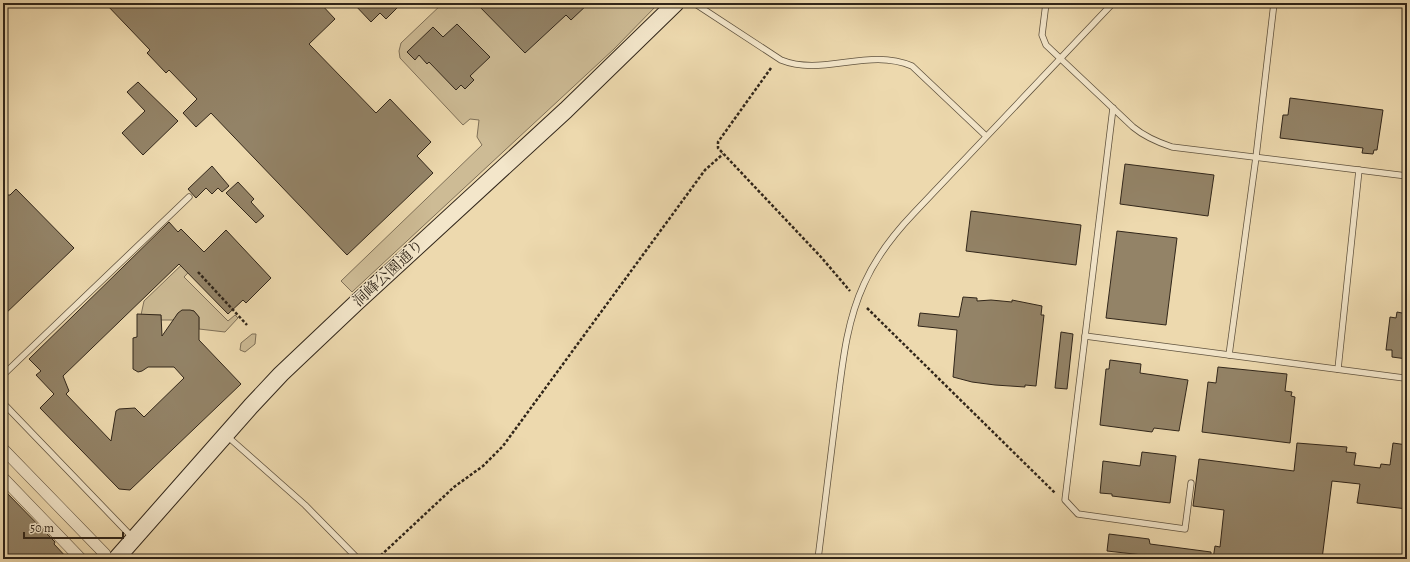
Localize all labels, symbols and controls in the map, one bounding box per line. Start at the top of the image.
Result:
street label: 洞峰公園通り [348,235,428,311]
scale bar [24,514,123,540]
text: 50 m [30,520,54,536]

